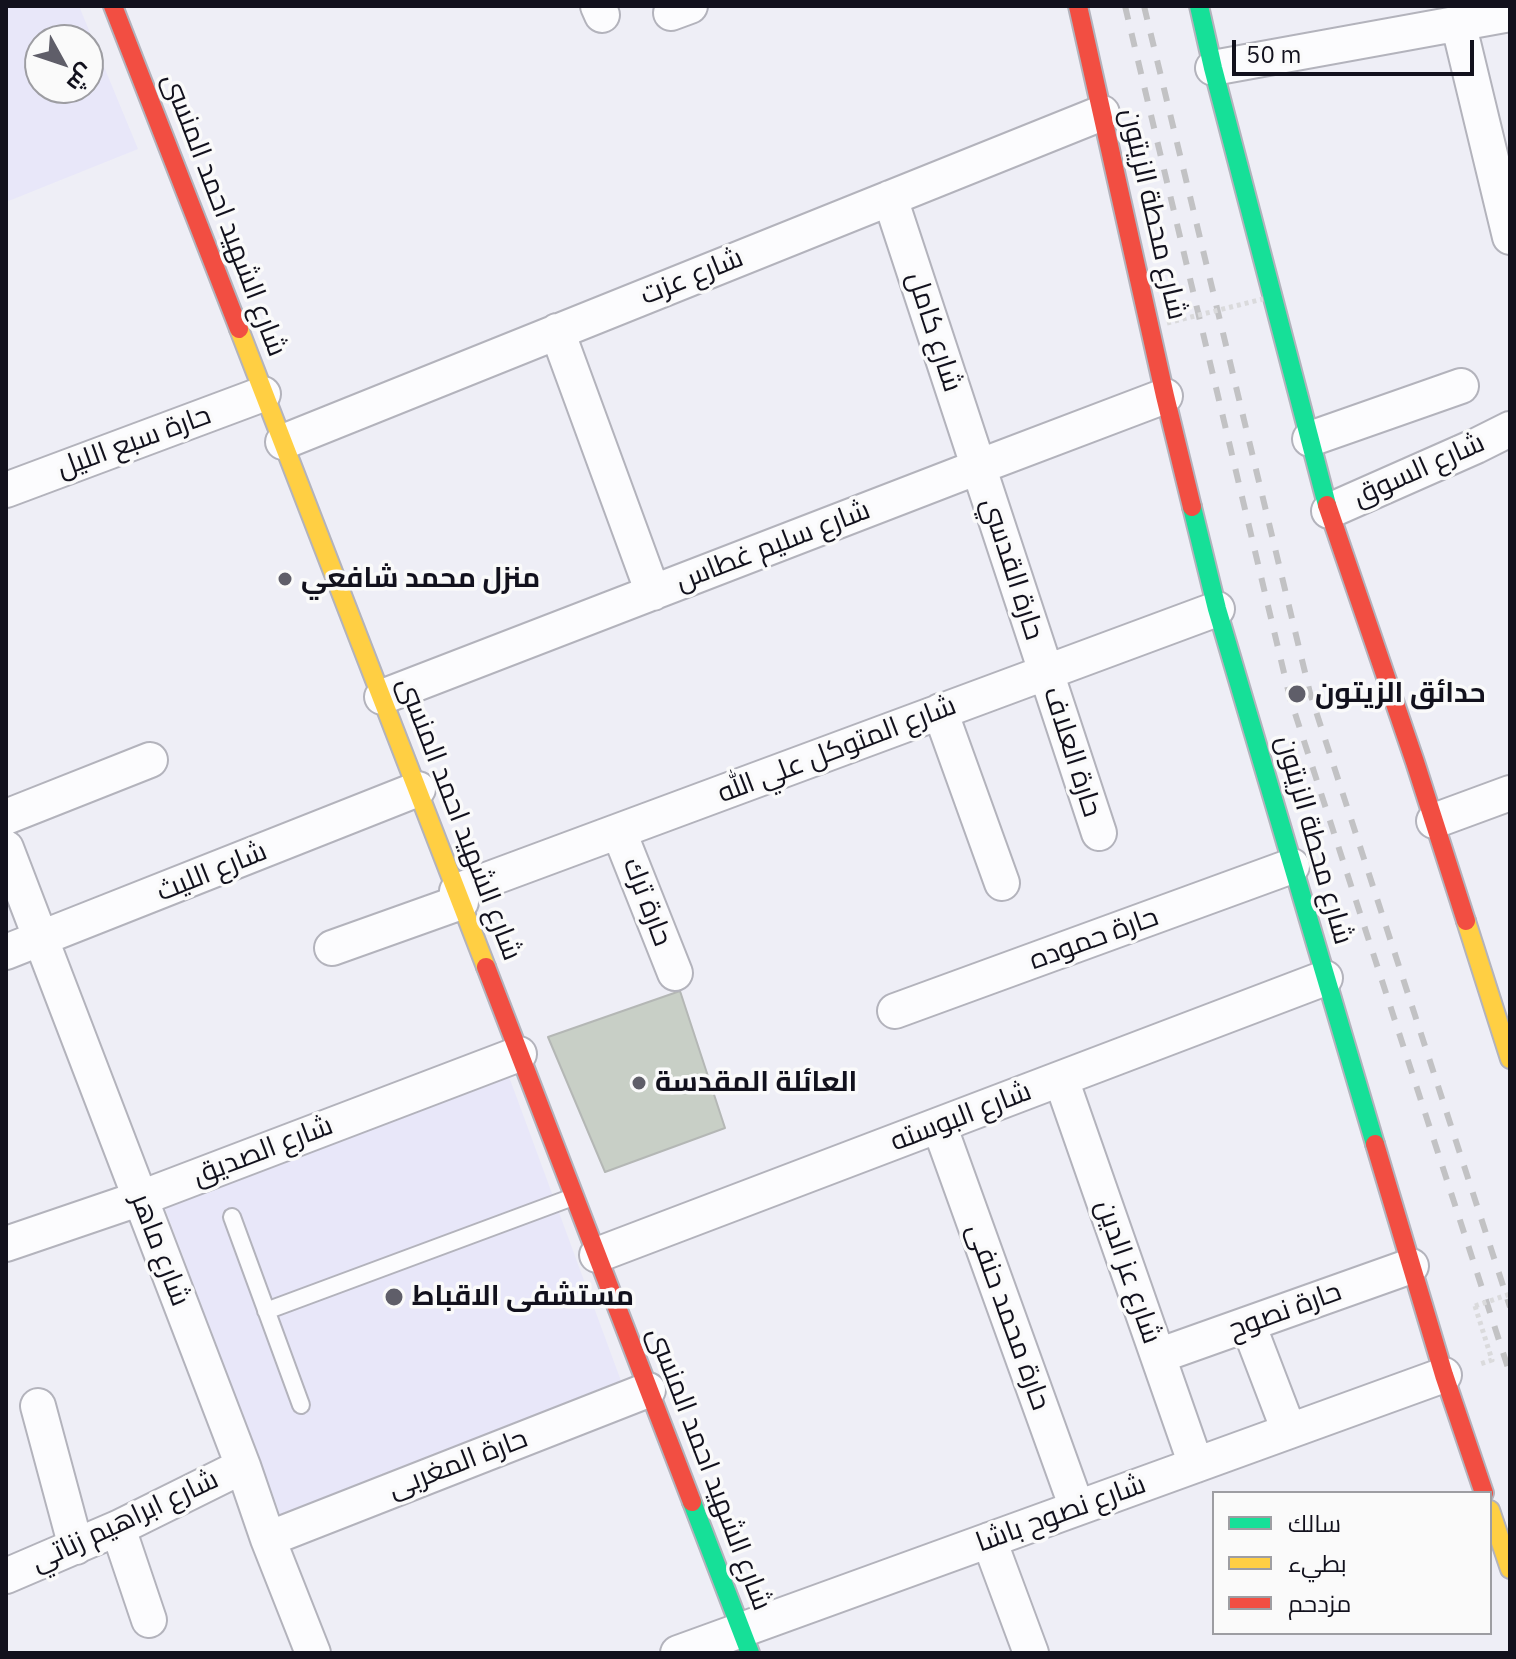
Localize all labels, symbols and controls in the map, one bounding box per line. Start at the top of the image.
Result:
north arrow [24,24,104,104]
scale bar [1236,24,1478,74]
text: 50 m [1246,38,1301,70]
text: ش [61,58,101,99]
street label: شارع الشهيد احمد المنسى [154,69,294,361]
street label: شارع محطة الزيتون [1112,105,1194,323]
street label: شارع عزت [636,241,748,313]
street label: شارع كامل [899,268,969,396]
street label: حارة سبع الليل [52,399,216,485]
street label: شارع السوق [1348,426,1490,514]
street label: شارع سليم غطاس [671,493,875,599]
street label: حارة القدسي [973,494,1051,644]
place label: منزل محمد شافعي [301,562,540,596]
marker: منزل محمد شافعي [276,570,294,588]
street label: شارع الشهيد احمد المنسى [389,673,529,965]
place label: حدائق الزيتون [1315,677,1486,711]
street label: حارة العلاف [1035,683,1109,821]
marker: حدائق الزيتون [1286,683,1308,705]
street label: شارع المتوكل علي الله [713,689,961,811]
street label: شارع محطة الزيتون [1268,732,1360,948]
street label: شارع الليث [152,835,272,909]
street label: حارة ترك [615,853,679,951]
street label: حارة حموده [1025,900,1163,978]
place label: العائلة المقدسة [655,1066,857,1100]
marker: العائلة المقدسة [630,1074,648,1092]
street label: شارع البوسته [886,1075,1036,1159]
street label: شارع الصديق [188,1109,338,1193]
street label: شارع ماهر [123,1189,197,1311]
street label: شارع عز الدين [1088,1196,1168,1348]
street label: حارة محمد حنفى [959,1219,1057,1415]
street label: حارة نصوح [1224,1275,1346,1347]
place label: مستشفى الاقباط [412,1280,634,1314]
marker: مستشفى الاقباط [383,1286,405,1308]
street label: شارع الشهيد احمد المنسى [639,1323,779,1615]
street label: حارة المغربى [384,1422,532,1506]
street label: شارع ابراهيم زناتي [26,1463,224,1579]
street label: شارع نصوح باشا [971,1468,1151,1560]
legend [1212,1491,1492,1635]
text: سالك [1288,1507,1341,1539]
text: بطيء [1288,1547,1347,1579]
text: مزدحم [1288,1587,1351,1619]

